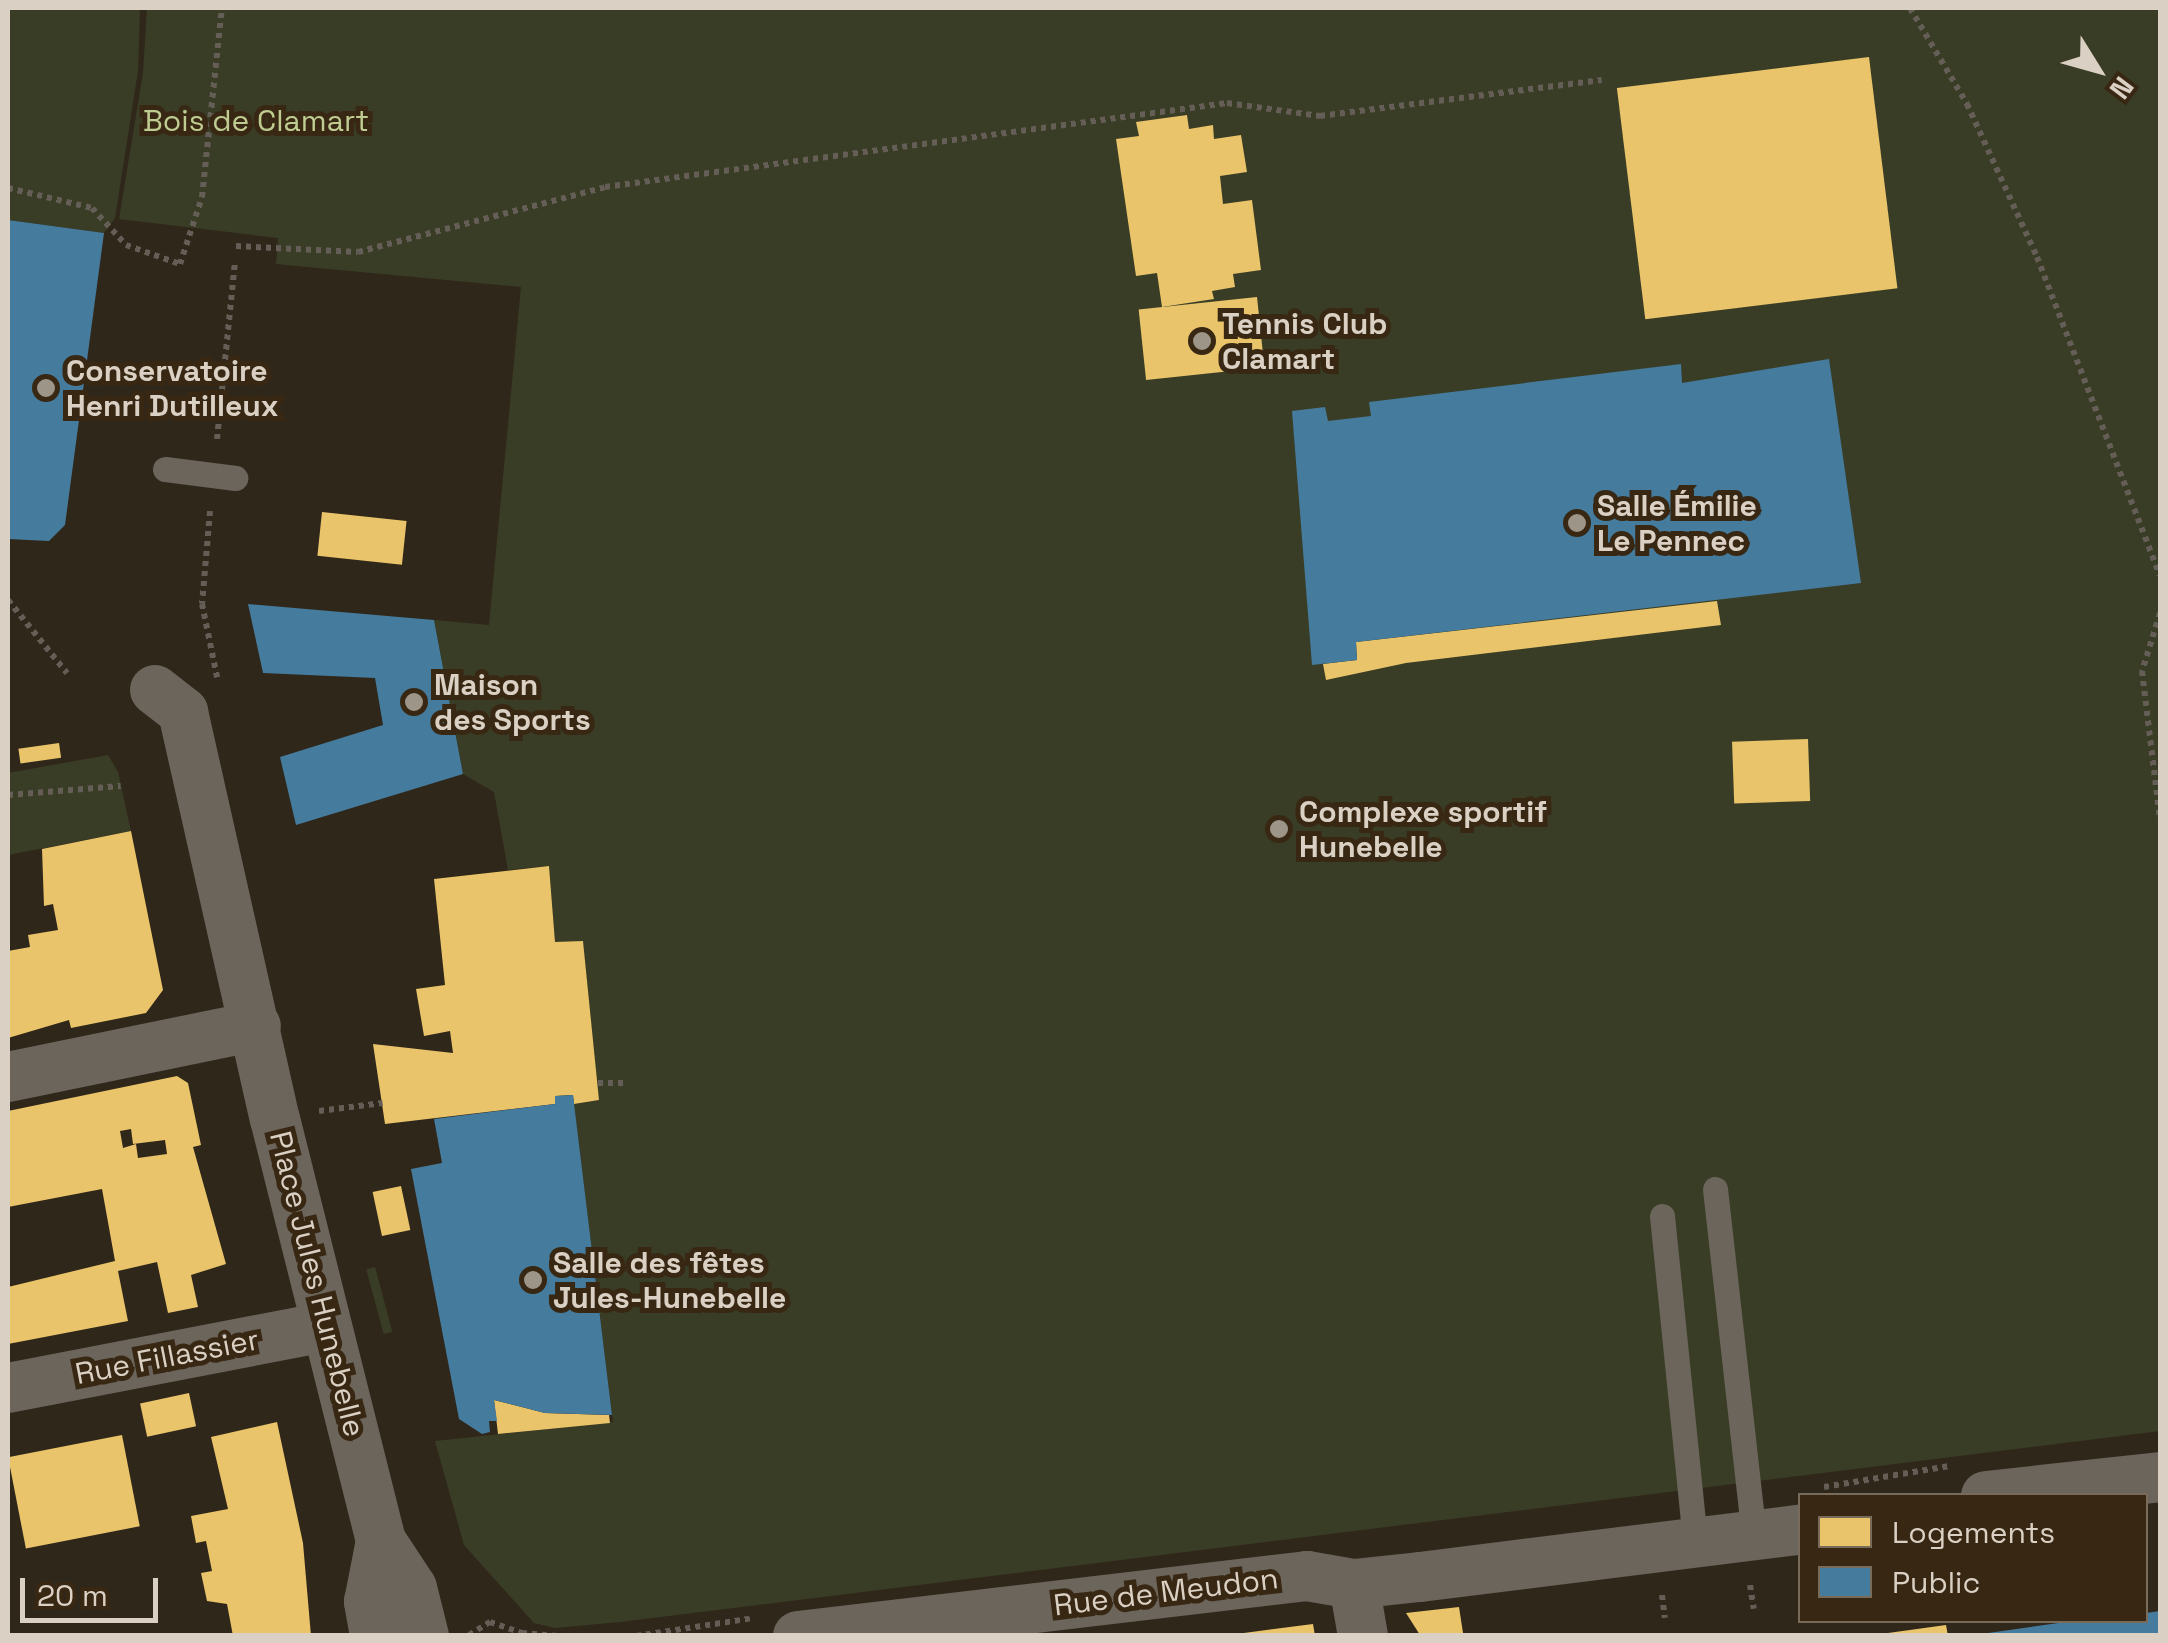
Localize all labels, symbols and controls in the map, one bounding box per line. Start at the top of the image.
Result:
north arrow [2048,20,2148,120]
text: N [2102,70,2142,106]
park label: Bois de Clamart [143,103,369,139]
place label: Tennis Club Clamart [1222,306,1387,376]
marker: Tennis Club Clamart [1191,330,1213,352]
place label: Conservatoire Henri Dutilleux [66,353,279,424]
marker: Conservatoire Henri Dutilleux [35,377,57,399]
place label: Salle Émilie Le Pennec [1597,488,1757,558]
marker: Salle Émilie Le Pennec [1566,512,1588,534]
place label: Maison des Sports [434,667,591,738]
marker: Maison des Sports [403,691,425,713]
place label: Complexe sportif Hunebelle [1299,794,1547,864]
marker: Complexe sportif Hunebelle [1268,818,1290,840]
street label: Place Jules Hunebelle [262,1128,372,1440]
place label: Salle des fêtes Jules-Hunebelle [553,1245,786,1316]
marker: Salle des fêtes Jules-Hunebelle [522,1269,544,1291]
street label: Rue Fillassier [72,1322,262,1392]
legend [1798,1493,2148,1623]
text: Logements [1892,1513,2055,1552]
scale bar [25,1558,162,1620]
street label: Rue de Meudon [1052,1560,1280,1624]
text: Public [1892,1563,1980,1602]
text: 20 m [37,1576,108,1615]

